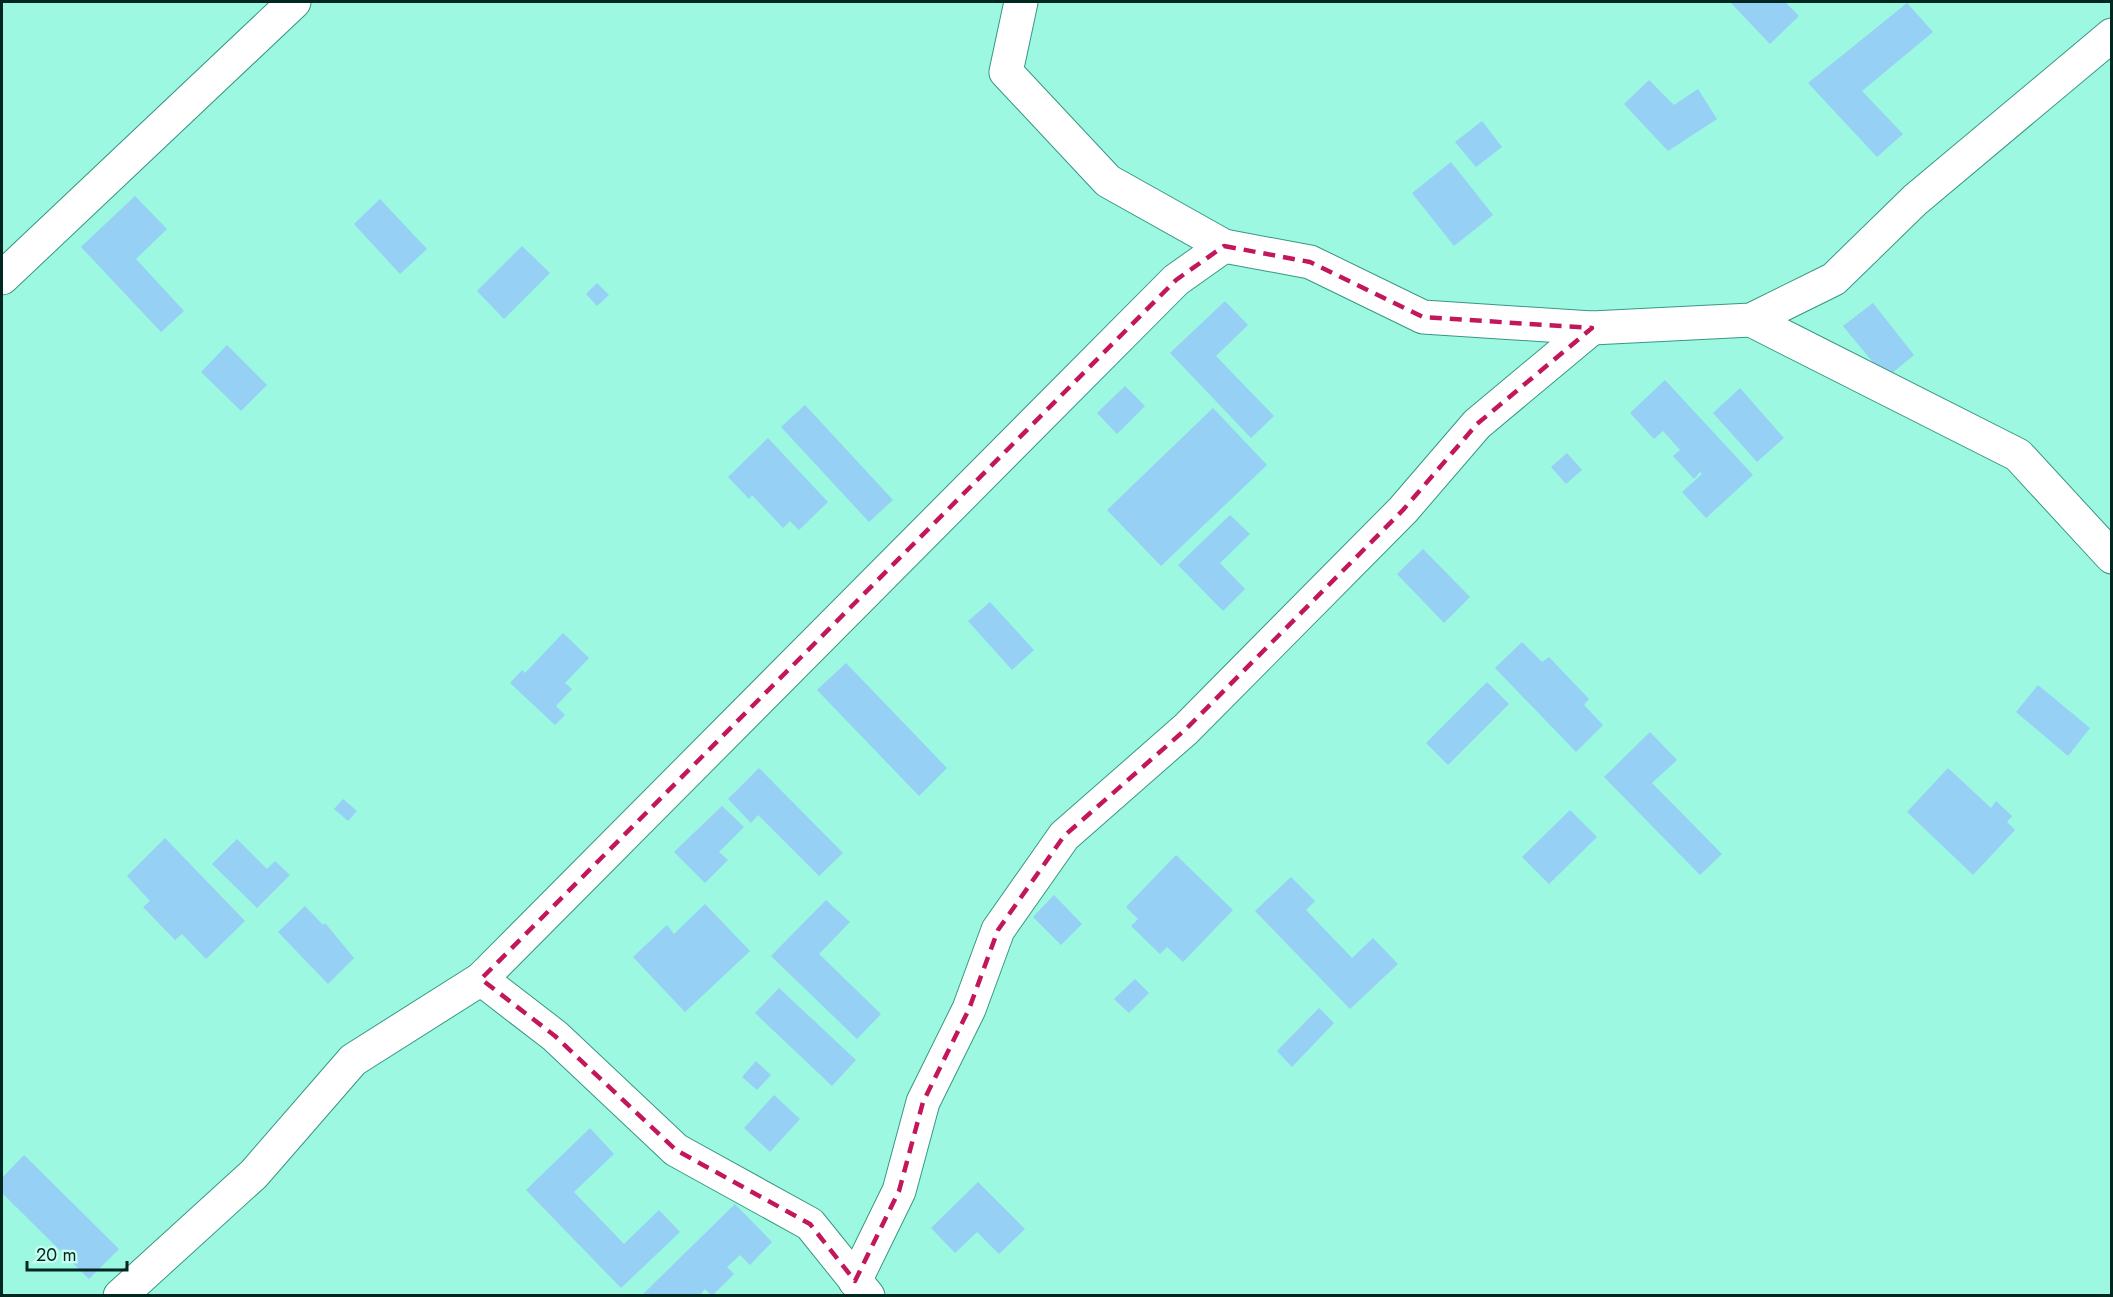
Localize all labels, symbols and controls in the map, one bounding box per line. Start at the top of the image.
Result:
scale bar [27,1234,128,1272]
text: 20 m [36,1242,76,1268]

